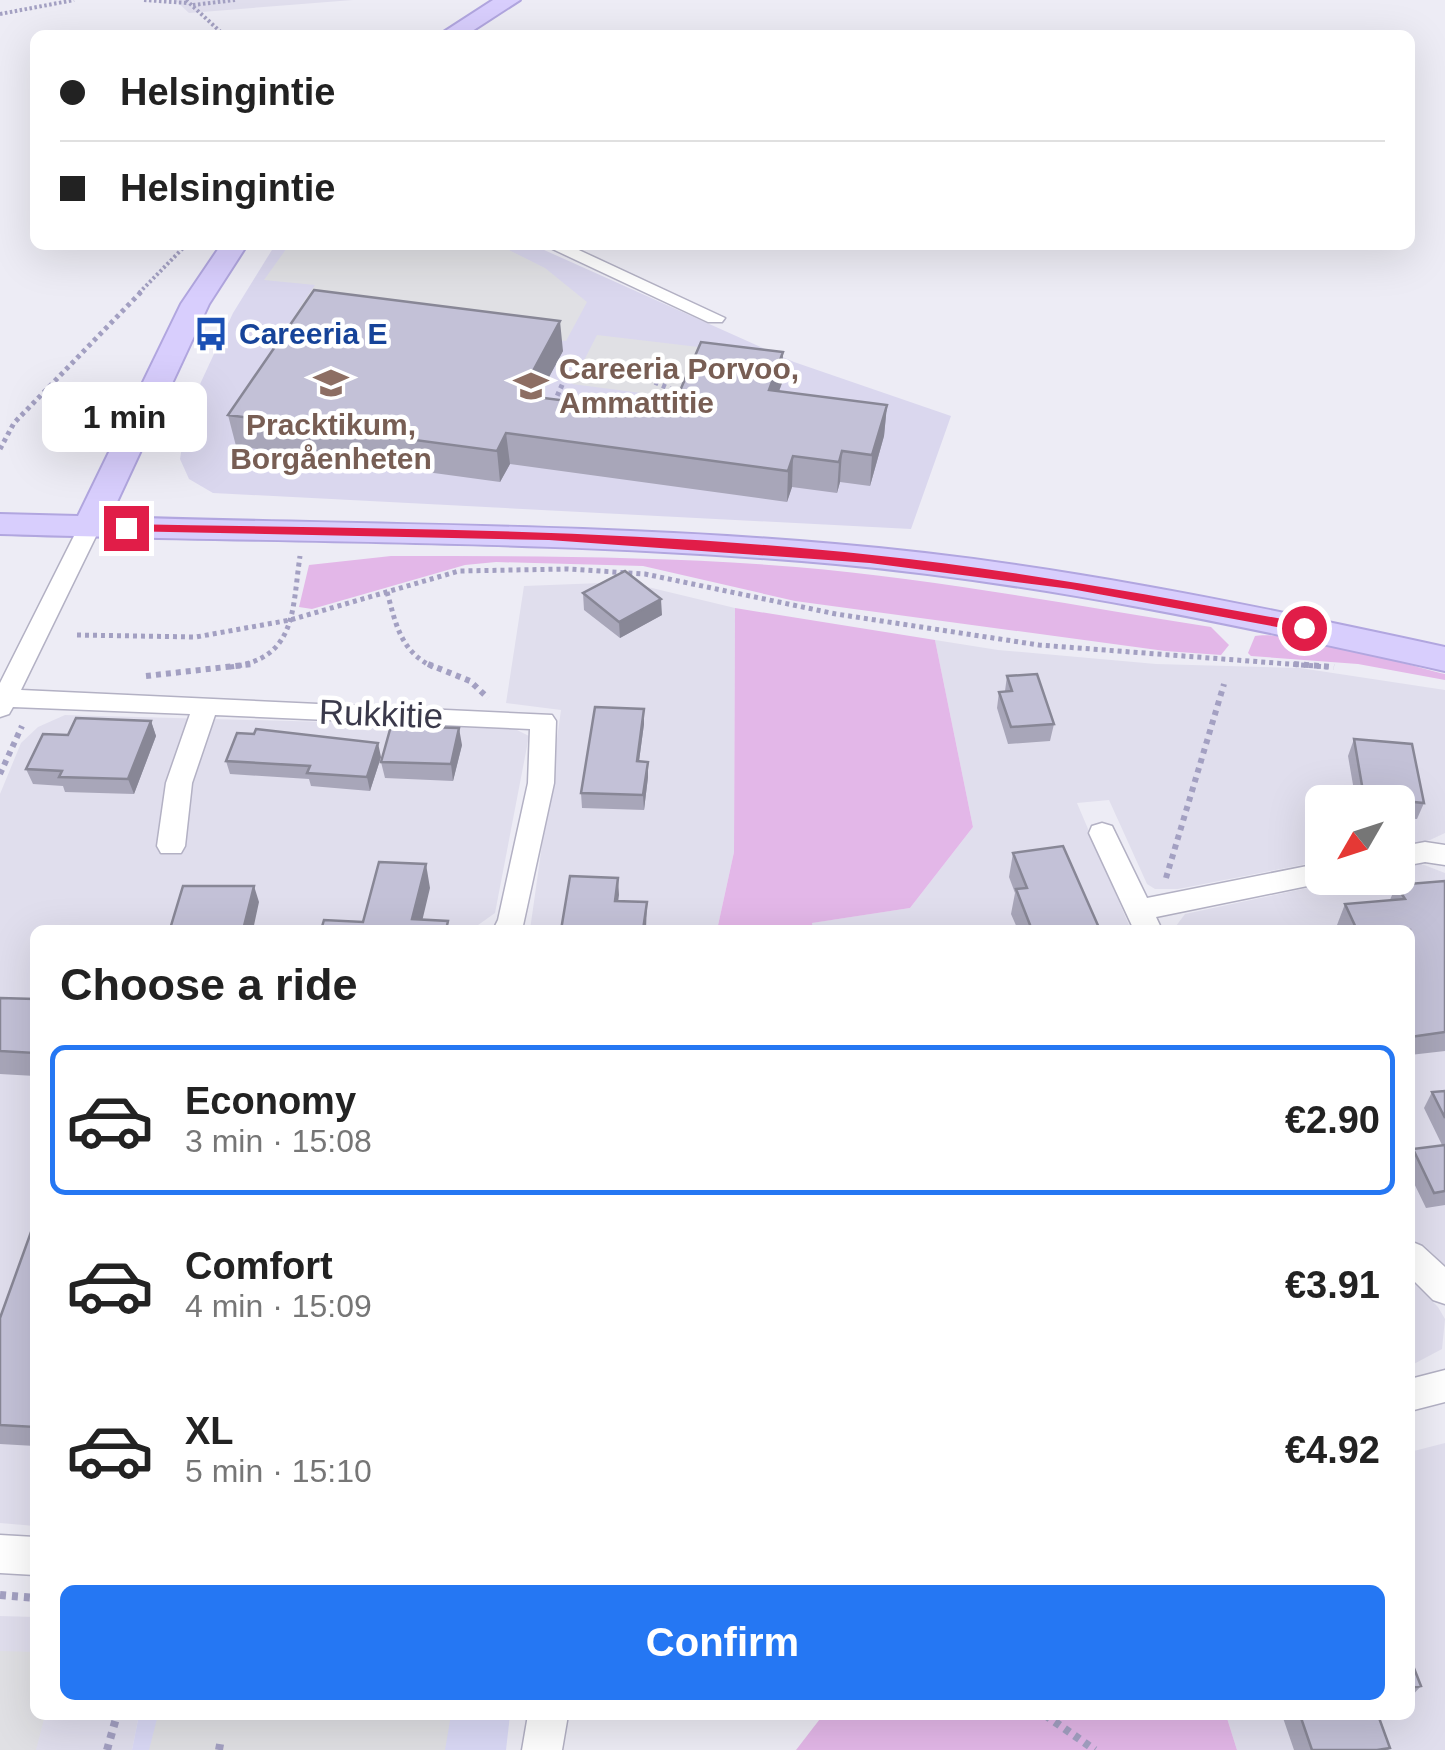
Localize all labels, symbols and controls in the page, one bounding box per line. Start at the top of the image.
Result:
text: Helsingintie [120,71,335,113]
text: Helsingintie [120,167,335,209]
bus stop icon: Careeria E [192,315,230,353]
place label: Careeria E [239,317,387,350]
place label: Careeria Porvoo, Ammattitie [559,352,799,419]
school or university icon: Pracktikum, Borgåenheten [312,364,350,402]
school or university icon: Careeria Porvoo, Ammattitie [512,367,550,405]
callout: 1 min [44,383,208,453]
text: 1 min [83,399,166,435]
place label: Pracktikum, Borgåenheten [230,408,432,475]
route end [104,506,149,551]
route start [1282,606,1327,651]
street label: Rukkitie [318,692,444,735]
north arrow [1305,785,1415,895]
map controls [1305,785,1415,895]
text: Choose a ride [60,959,358,1010]
icon: car [65,1075,155,1165]
text: Economy [185,1080,356,1122]
text: €2.90 [1285,1099,1380,1141]
text: 3 min · 15:08 [185,1123,372,1159]
icon: car [65,1240,155,1330]
text: Comfort [185,1245,333,1287]
text: €3.91 [1285,1264,1380,1306]
text: 4 min · 15:09 [185,1288,372,1324]
icon: car [65,1405,155,1495]
text: XL [185,1410,234,1452]
text: €4.92 [1285,1429,1380,1471]
text: 5 min · 15:10 [185,1453,372,1489]
button: Confirm [60,1585,1385,1700]

